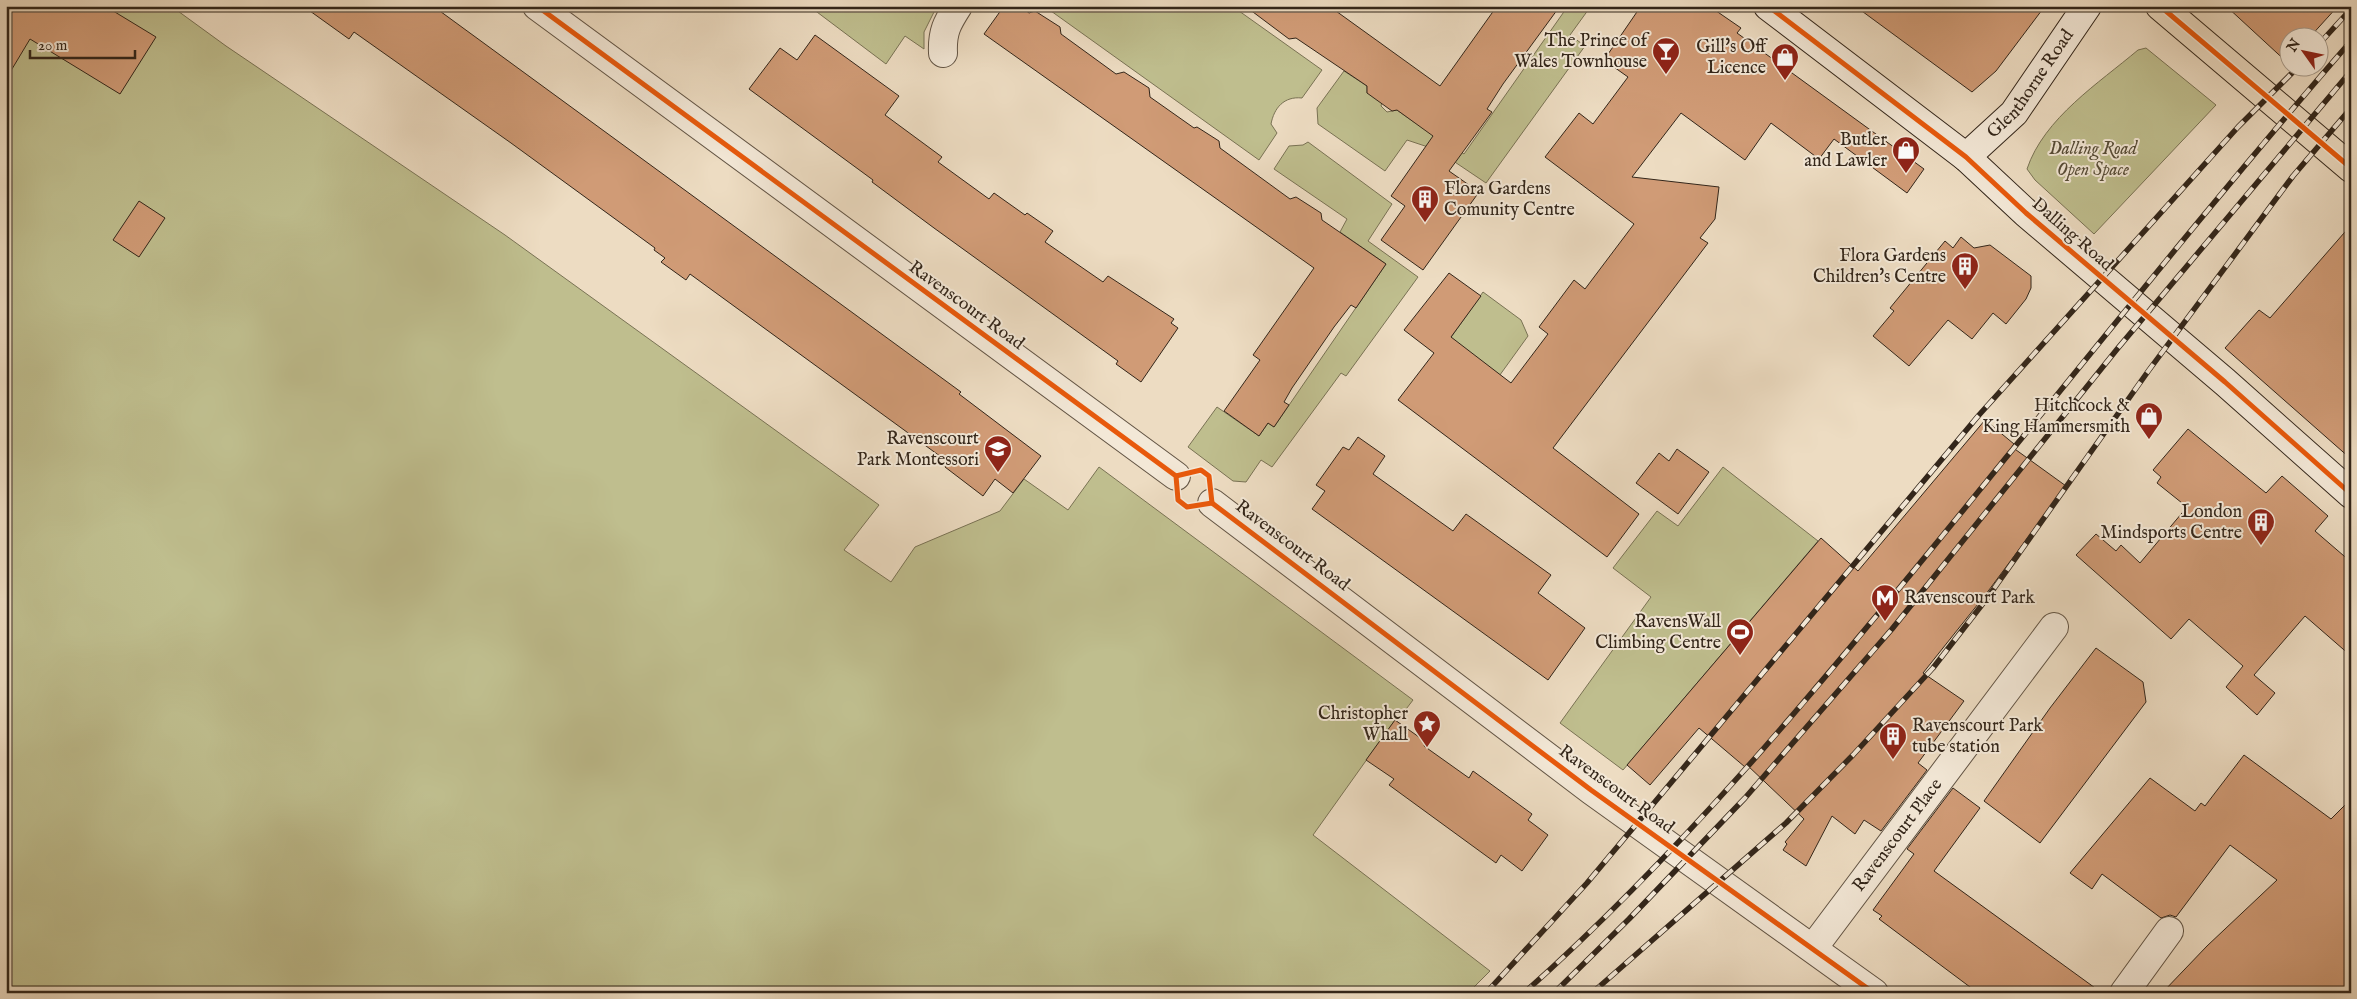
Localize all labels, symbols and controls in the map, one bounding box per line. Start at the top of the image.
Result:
street label: Glenthorne Road [1982,25,2079,144]
scale bar [30,28,135,60]
north arrow [2280,28,2330,78]
place label: The Prince of Wales Townhouse [1514,30,1650,74]
text: N [2283,35,2305,56]
text: 20 m [38,36,68,55]
bar icon: The Prince of Wales Townhouse [1651,36,1681,75]
place label: Gill's Off Licence [1696,36,1768,80]
shop icon: Gill's Off Licence [1770,42,1800,81]
place label: Butler and Lawler [1804,129,1887,173]
shop icon: Butler and Lawler [1891,135,1921,174]
park label: Dalling Road Open Space [2049,138,2139,182]
place label: Flora Gardens Comunity Centre [1444,178,1575,222]
building icon: Flora Gardens Comunity Centre [1410,184,1440,223]
street label: Dalling Road [2026,193,2118,277]
place label: Flora Gardens Children's Centre [1813,245,1946,289]
building icon: Flora Gardens Children's Centre [1950,251,1980,290]
street label: Ravenscourt Road [904,256,1029,356]
place label: Hitchcock & King Hammersmith [1982,395,2130,439]
shop icon: Hitchcock & King Hammersmith [2134,401,2164,440]
place label: Ravenscourt Park Montessori [857,428,979,472]
school or university icon: Ravenscourt Park Montessori [983,434,1013,473]
street label: Ravenscourt Road [1230,495,1354,597]
place label: London Mindsports Centre [2101,501,2242,545]
building icon: London Mindsports Centre [2246,507,2276,546]
metro station icon: Ravenscourt Park [1870,583,1900,622]
place label: Ravenscourt Park [1904,587,2035,610]
place label: RavensWall Climbing Centre [1595,611,1721,655]
sports icon: RavensWall Climbing Centre [1725,617,1755,656]
place label: Christopher Whall [1318,703,1408,747]
place icon: Christopher Whall [1412,709,1442,748]
place label: Ravenscourt Park tube station [1912,715,2043,759]
building icon: Ravenscourt Park tube station [1878,721,1908,760]
street label: Ravenscourt Road [1554,740,1679,840]
street label: Ravenscourt Place [1848,774,1948,896]

